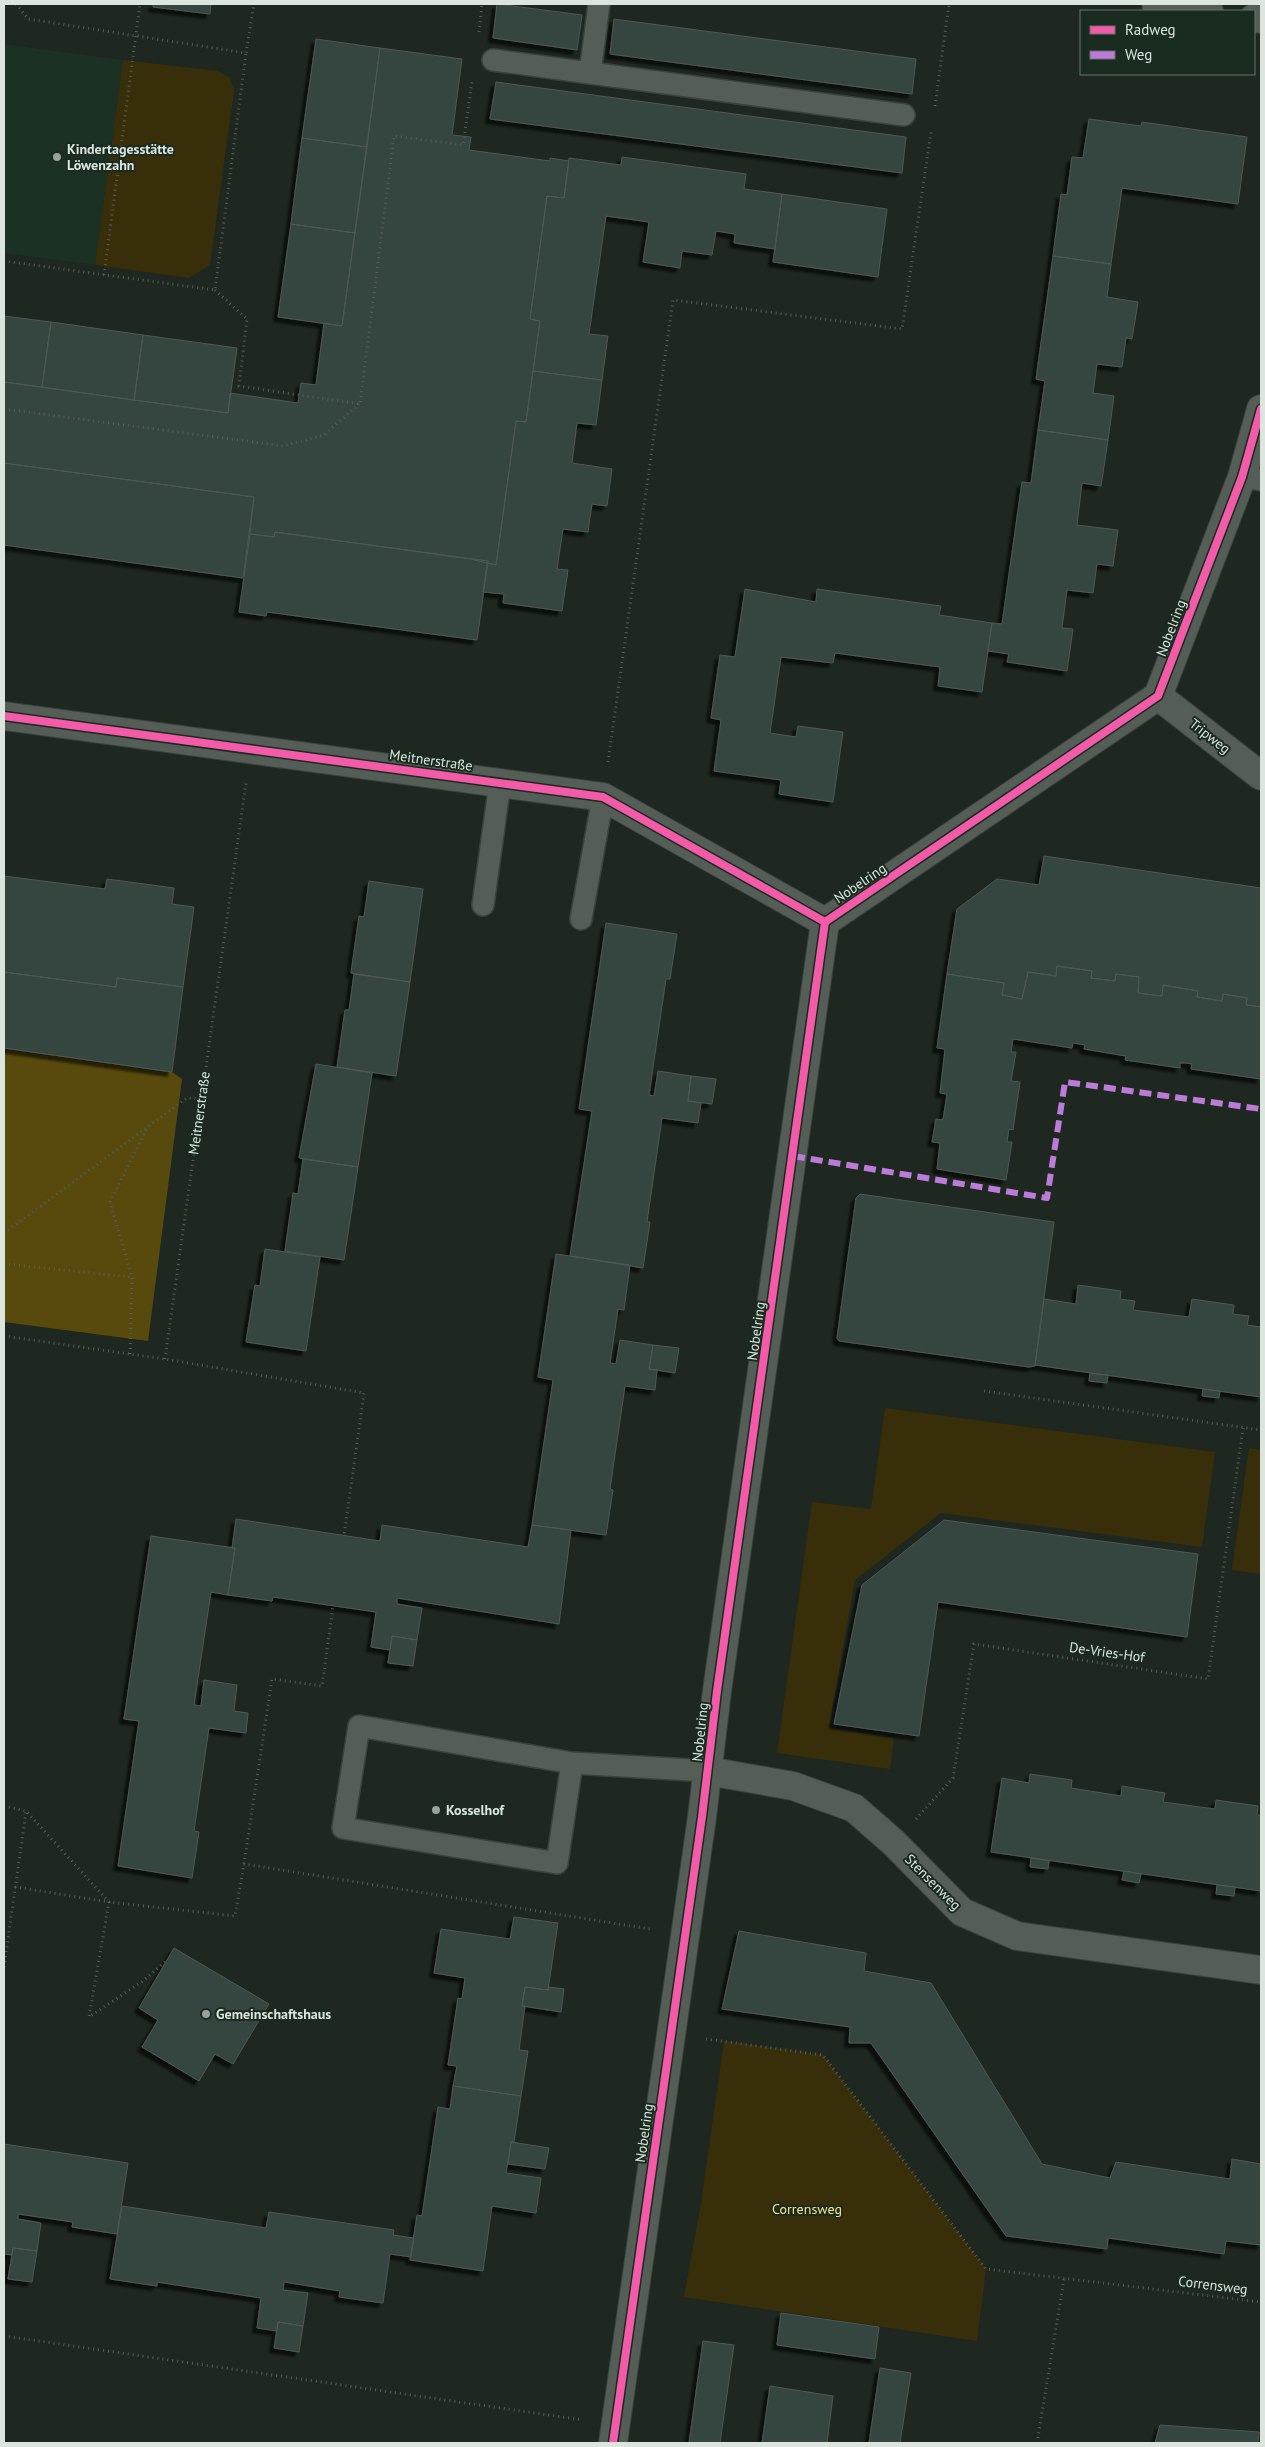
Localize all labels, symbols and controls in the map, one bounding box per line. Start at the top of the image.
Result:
legend [1080,10,1255,75]
text: Radweg [1125,20,1176,39]
text: Weg [1125,45,1152,64]
place label: Kindertagesstätte Löwenzahn [67,140,174,174]
marker: Kindertagesstätte Löwenzahn [51,151,63,163]
street label: Nobelring [1152,597,1190,659]
street label: Tripweg [1186,714,1234,758]
street label: Meitnerstraße [388,745,474,775]
street label: Nobelring [830,859,890,907]
street label: Meitnerstraße [184,1070,214,1156]
street label: Nobelring [743,1300,769,1362]
street label: De-Vries-Hof [1068,1638,1146,1666]
street label: Nobelring [688,1702,712,1762]
place label: Kosselhof [446,1801,506,1819]
marker: Kosselhof [430,1804,442,1816]
street label: Stensenweg [901,1850,965,1914]
place label: Gemeinschaftshaus [216,2005,331,2023]
marker: Gemeinschaftshaus [200,2008,212,2020]
street label: Nobelring [631,2102,657,2164]
park label: Corrensweg [772,2200,842,2218]
street label: Corrensweg [1177,2272,1249,2298]

